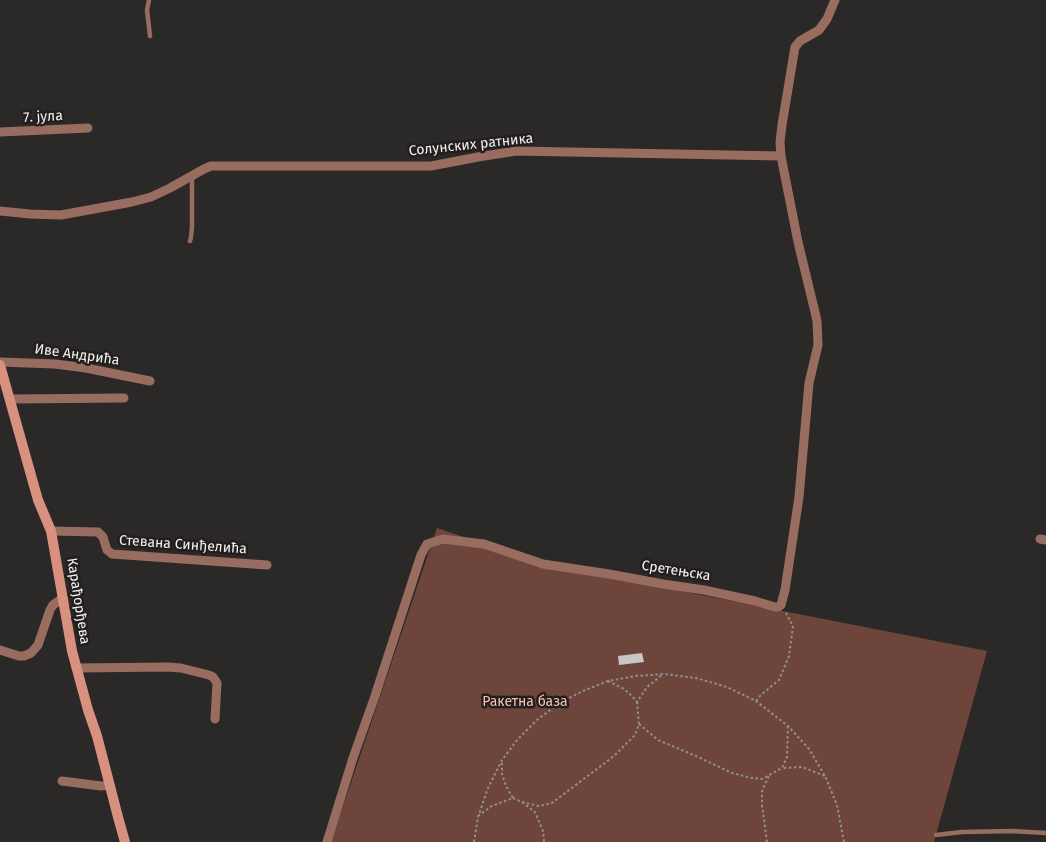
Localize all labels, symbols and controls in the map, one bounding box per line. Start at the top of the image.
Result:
street label: 7. јула [23,108,63,126]
street label: Солунских ратника [408,130,534,160]
street label: Иве Андрића [33,341,121,369]
street label: Стевана Синђелића [118,532,248,558]
street label: Карађорђева [63,556,93,646]
street label: Сретењска [640,557,712,585]
park label: Ракетна база [482,694,568,710]

